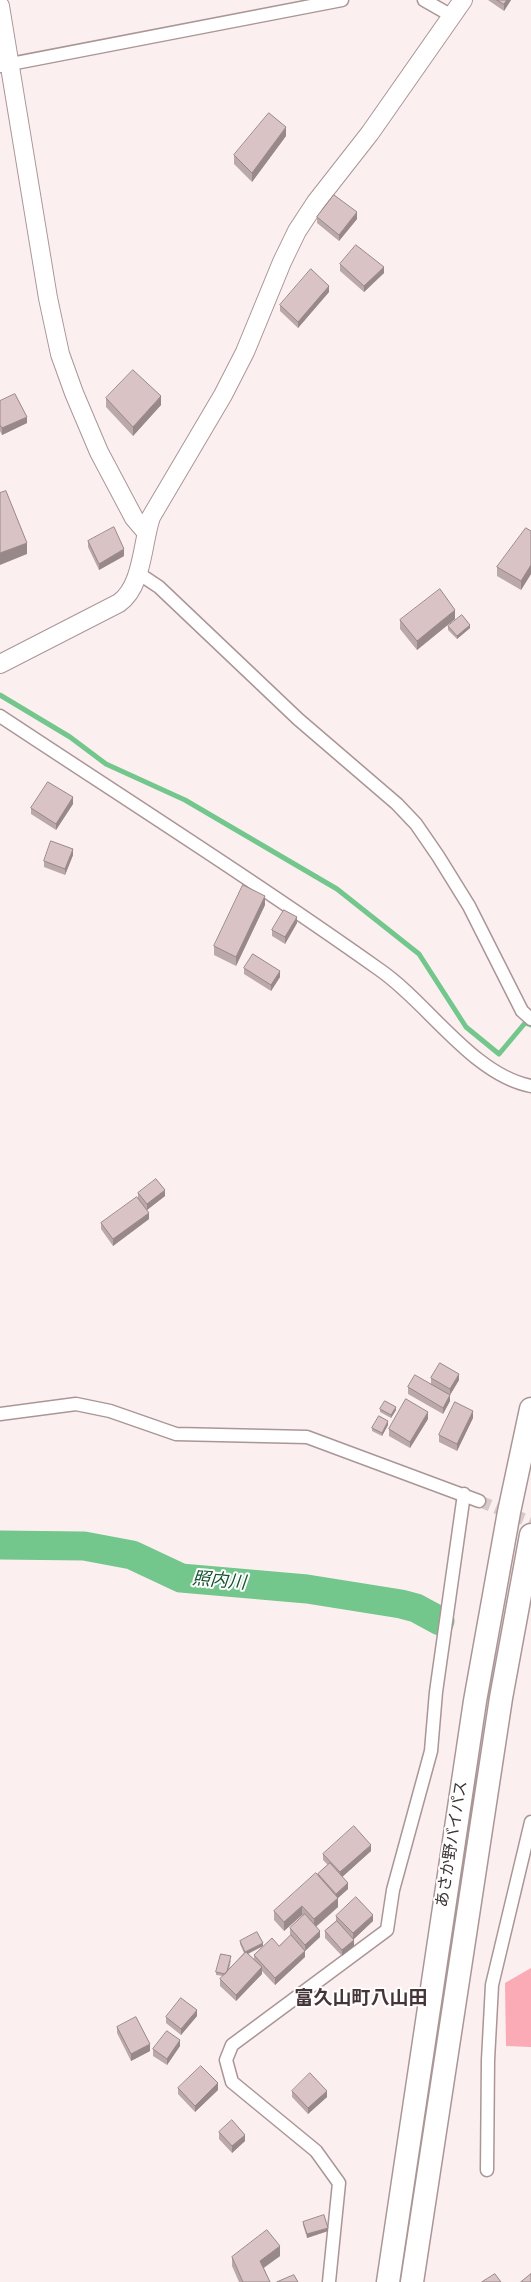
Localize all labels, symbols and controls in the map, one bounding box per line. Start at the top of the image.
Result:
water label: 照内川 [191,1568,247,1594]
street label: あさか野バイパス [433,1779,471,1909]
district label: 富久山町八山田 [295,1988,427,2010]

